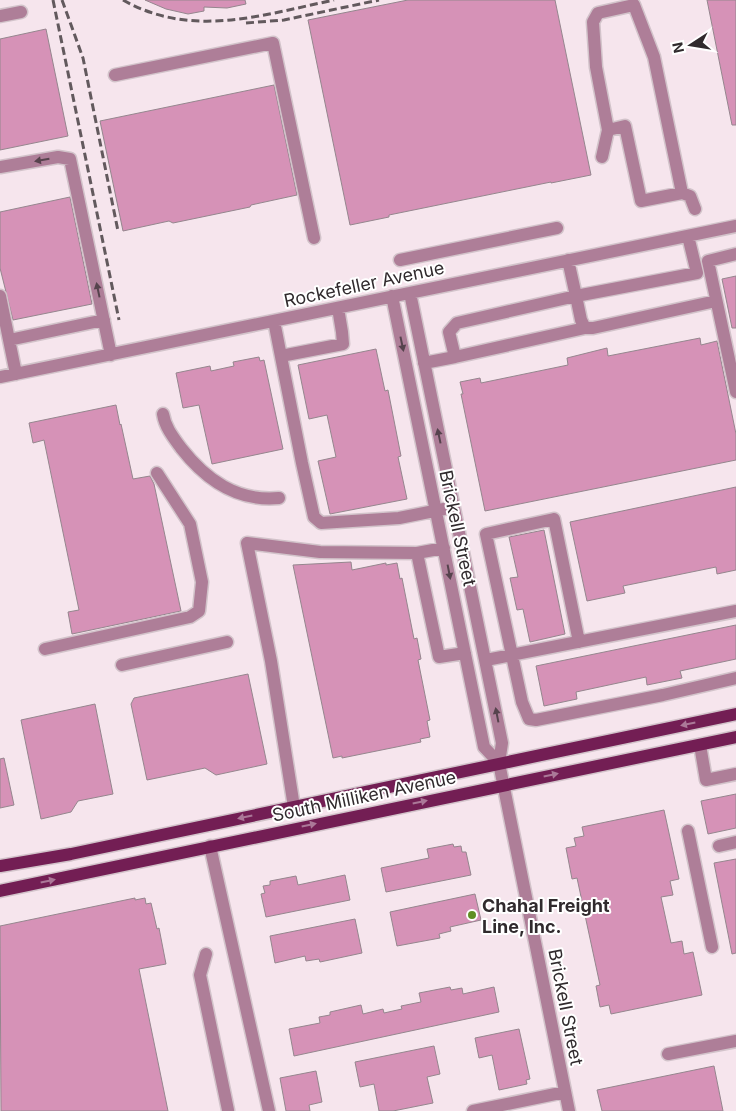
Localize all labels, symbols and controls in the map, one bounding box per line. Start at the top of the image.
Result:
north arrow [666,20,716,70]
text: N [668,41,687,55]
one-way arrow [34,156,50,164]
street label: Rockefeller Avenue [282,257,446,311]
one-way arrow [93,281,101,297]
one-way arrow [398,336,406,351]
one-way arrow [435,428,443,444]
street label: Brickell Street [435,468,481,588]
one-way arrow [445,564,453,579]
one-way arrow [493,708,501,723]
one-way arrow [681,720,696,728]
street label: South Milliken Avenue [270,766,458,826]
one-way arrow [543,771,558,779]
one-way arrow [412,798,427,806]
one-way arrow [238,813,253,821]
one-way arrow [302,821,317,829]
one-way arrow [40,877,55,885]
place label: Chahal Freight Line, Inc. [482,895,610,937]
marker: Chahal Freight Line, Inc. [466,909,478,921]
street label: Brickell Street [544,947,588,1067]

